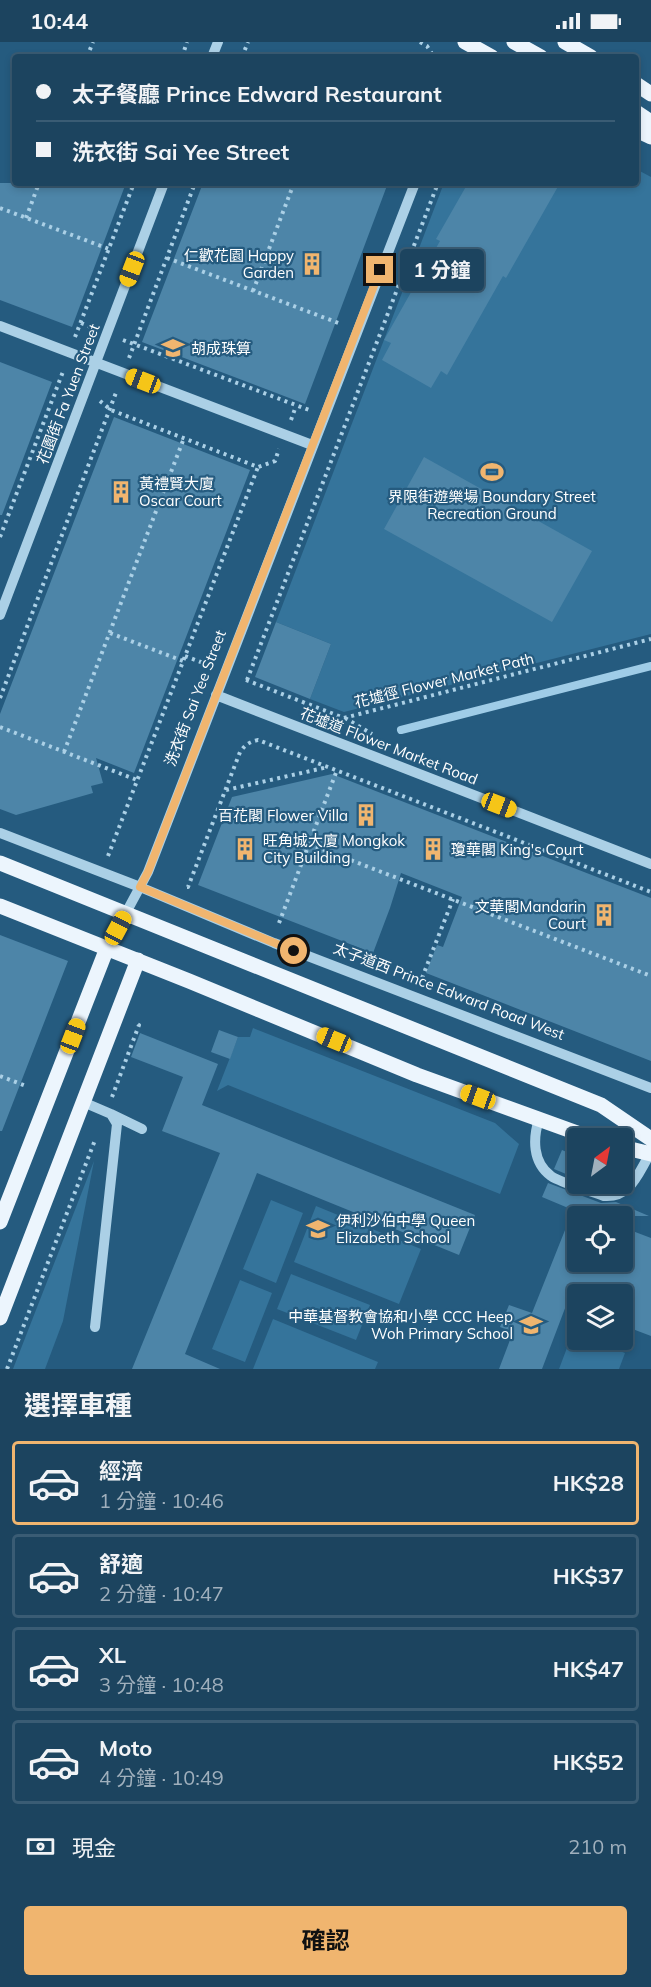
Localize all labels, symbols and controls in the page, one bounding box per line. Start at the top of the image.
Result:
text: 10:44 [30,7,88,35]
text: 太子餐廳 Prince Edward Restaurant [72,80,442,108]
text: 洗衣街 Sai Yee Street [72,138,289,166]
place label: 仁歡花園 Happy Garden [184,246,294,282]
car [117,249,147,289]
callout: 1 分鐘 [401,249,485,291]
building icon: 仁歡花園 Happy Garden [299,251,325,277]
route end [366,256,393,283]
text: 1 分鐘 [413,257,471,282]
street label: 花園街 Fa Yuen Street [32,321,104,467]
school or university icon: 胡成珠算 [160,335,186,361]
place label: 胡成珠算 [191,339,251,358]
car [123,366,163,396]
sports icon: 界限街遊樂場 Boundary Street Recreation Ground [479,459,505,485]
place label: 黃禮賢大廈 Oscar Court [139,474,222,510]
building icon: 黃禮賢大廈 Oscar Court [108,479,134,505]
place label: 界限街遊樂場 Boundary Street Recreation Ground [388,487,596,523]
street label: 洗衣街 Sai Yee Street [160,627,230,769]
street label: 花墟徑 Flower Market Path [352,648,536,712]
street label: 花墟道 Flower Market Road [297,703,481,789]
car [479,790,519,820]
building icon: 百花閣 Flower Villa [353,802,379,828]
place label: 百花閣 Flower Villa [218,806,348,825]
place label: 旺角城大廈 Mongkok City Building [263,831,405,867]
building icon: 旺角城大廈 Mongkok City Building [232,836,258,862]
building icon: 瓊華閣 King's Court [420,836,446,862]
place label: 瓊華閣 King's Court [451,840,584,859]
place label: 文華閣Mandarin Court [475,897,586,933]
building icon: 文華閣Mandarin Court [591,902,617,928]
car [102,908,134,948]
route start [280,937,307,964]
street label: 太子道西 Prince Edward Road West [331,938,567,1044]
car [58,1016,88,1056]
car [314,1025,354,1055]
car [458,1082,498,1112]
north arrow [567,1128,633,1194]
map controls [567,1128,633,1350]
button: locate [567,1206,633,1272]
place label: 伊利沙伯中學 Queen Elizabeth School [336,1211,475,1247]
school or university icon: 伊利沙伯中學 Queen Elizabeth School [305,1216,331,1242]
button: layers [567,1284,633,1350]
place label: 中華基督教會協和小學 CCC Heep Woh Primary School [288,1307,513,1343]
school or university icon: 中華基督教會協和小學 CCC Heep Woh Primary School [518,1312,544,1338]
text: 選擇車種 [24,1388,132,1422]
icon: car [27,1456,81,1510]
text: 經濟 [99,1457,143,1485]
text: HK$28 [553,1469,624,1497]
text: 1 分鐘 · 10:46 [99,1488,224,1513]
icon: car [27,1549,81,1603]
text: 舒適 [99,1550,143,1578]
text: HK$37 [553,1562,624,1590]
text: 2 分鐘 · 10:47 [99,1581,224,1606]
text: XL [99,1641,126,1669]
icon: car [27,1642,81,1696]
text: HK$47 [553,1655,624,1683]
text: 3 分鐘 · 10:48 [99,1672,224,1697]
text: Moto [99,1734,152,1762]
icon: car [27,1735,81,1789]
text: HK$52 [553,1748,624,1776]
text: 4 分鐘 · 10:49 [99,1765,224,1790]
icon: cash [24,1830,57,1863]
text: 現金 [72,1834,116,1862]
text: 210 m [568,1834,627,1859]
button: 確認 [24,1906,627,1975]

